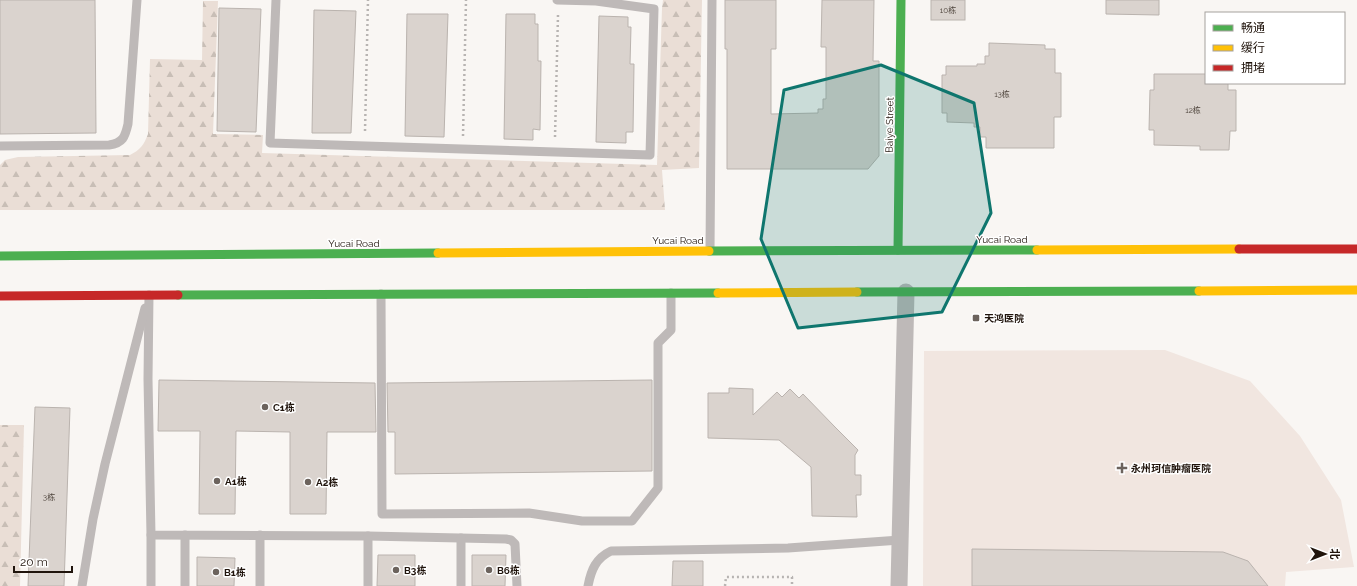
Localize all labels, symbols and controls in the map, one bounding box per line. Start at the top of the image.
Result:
house number: 10栋 [940,5,956,15]
legend [1205,12,1345,84]
text: 畅通 [1241,21,1265,35]
text: 缓行 [1241,41,1265,55]
text: 拥堵 [1241,61,1265,75]
house number: 13栋 [994,89,1010,99]
street label: Baiye Street [884,96,895,153]
house number: 12栋 [1185,105,1201,115]
street label: Yucai Road [976,234,1028,245]
street label: Yucai Road [652,235,704,246]
street label: Yucai Road [328,238,380,249]
marker: 天鸿医院 [971,313,981,323]
place label: 天鸿医院 [984,313,1024,324]
place label: C1栋 [273,401,295,413]
marker: C1栋 [260,402,270,412]
marker: 永州珂信肿瘤医院 [1116,462,1128,474]
place label: 永州珂信肿瘤医院 [1131,462,1211,474]
place label: A1栋 [225,475,247,487]
marker: A1栋 [212,476,222,486]
place label: A2栋 [316,476,338,488]
marker: A2栋 [303,477,313,487]
house number: 3栋 [43,492,55,502]
north arrow [1305,534,1345,574]
scale bar [14,548,72,574]
text: 北 [1328,549,1341,560]
text: 20 m [20,555,48,569]
place label: B3栋 [404,564,426,576]
place label: B6栋 [497,564,520,576]
marker: B3栋 [391,565,401,575]
marker: B6栋 [484,565,494,575]
place label: B1栋 [224,566,246,578]
marker: B1栋 [211,567,221,577]

